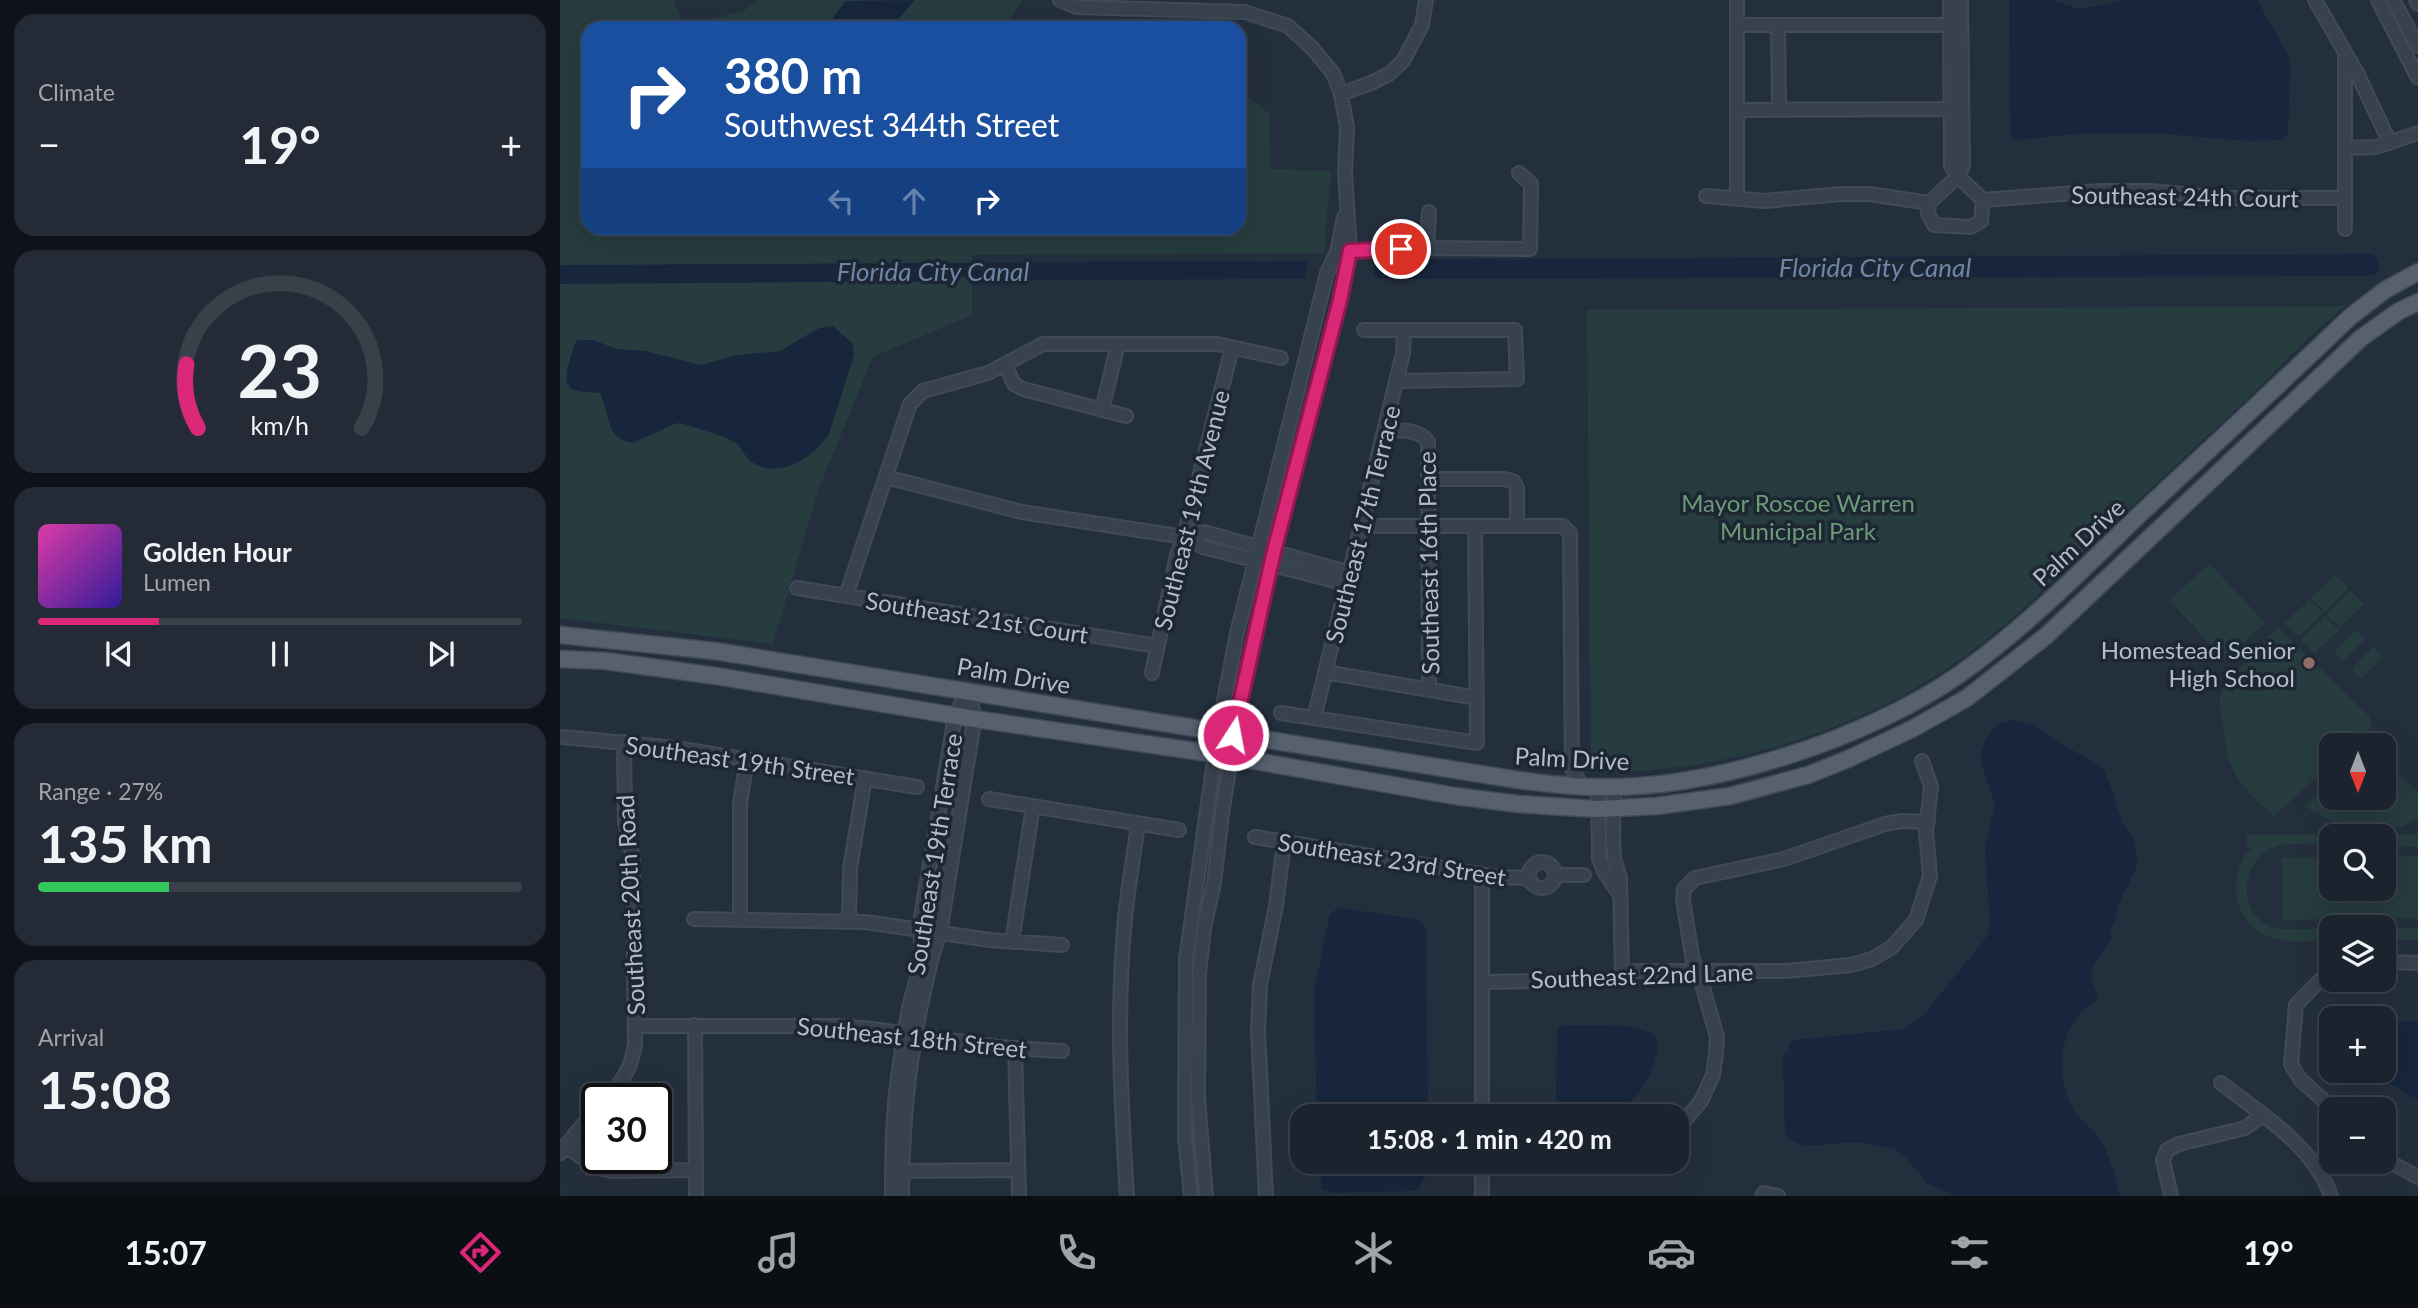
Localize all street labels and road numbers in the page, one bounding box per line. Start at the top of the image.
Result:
street label: Southeast 24th Court [2071,180,2300,212]
street label: Southeast 19th Avenue [1147,387,1235,633]
street label: Southeast 17th Terrace [1318,402,1406,646]
street label: Southeast 16th Place [1412,451,1444,675]
street label: Palm Drive [2026,492,2130,592]
street label: Southeast 21st Court [864,585,1091,649]
street label: Palm Drive [955,651,1073,699]
street label: Southeast 19th Street [624,730,857,790]
street label: Southeast 19th Terrace [901,731,967,977]
street label: Palm Drive [1514,741,1630,775]
street label: Southeast 20th Road [610,794,650,1016]
street label: Southeast 23rd Street [1276,827,1509,891]
street label: Southeast 22nd Lane [1530,957,1754,993]
street label: Southeast 18th Street [796,1011,1029,1064]

